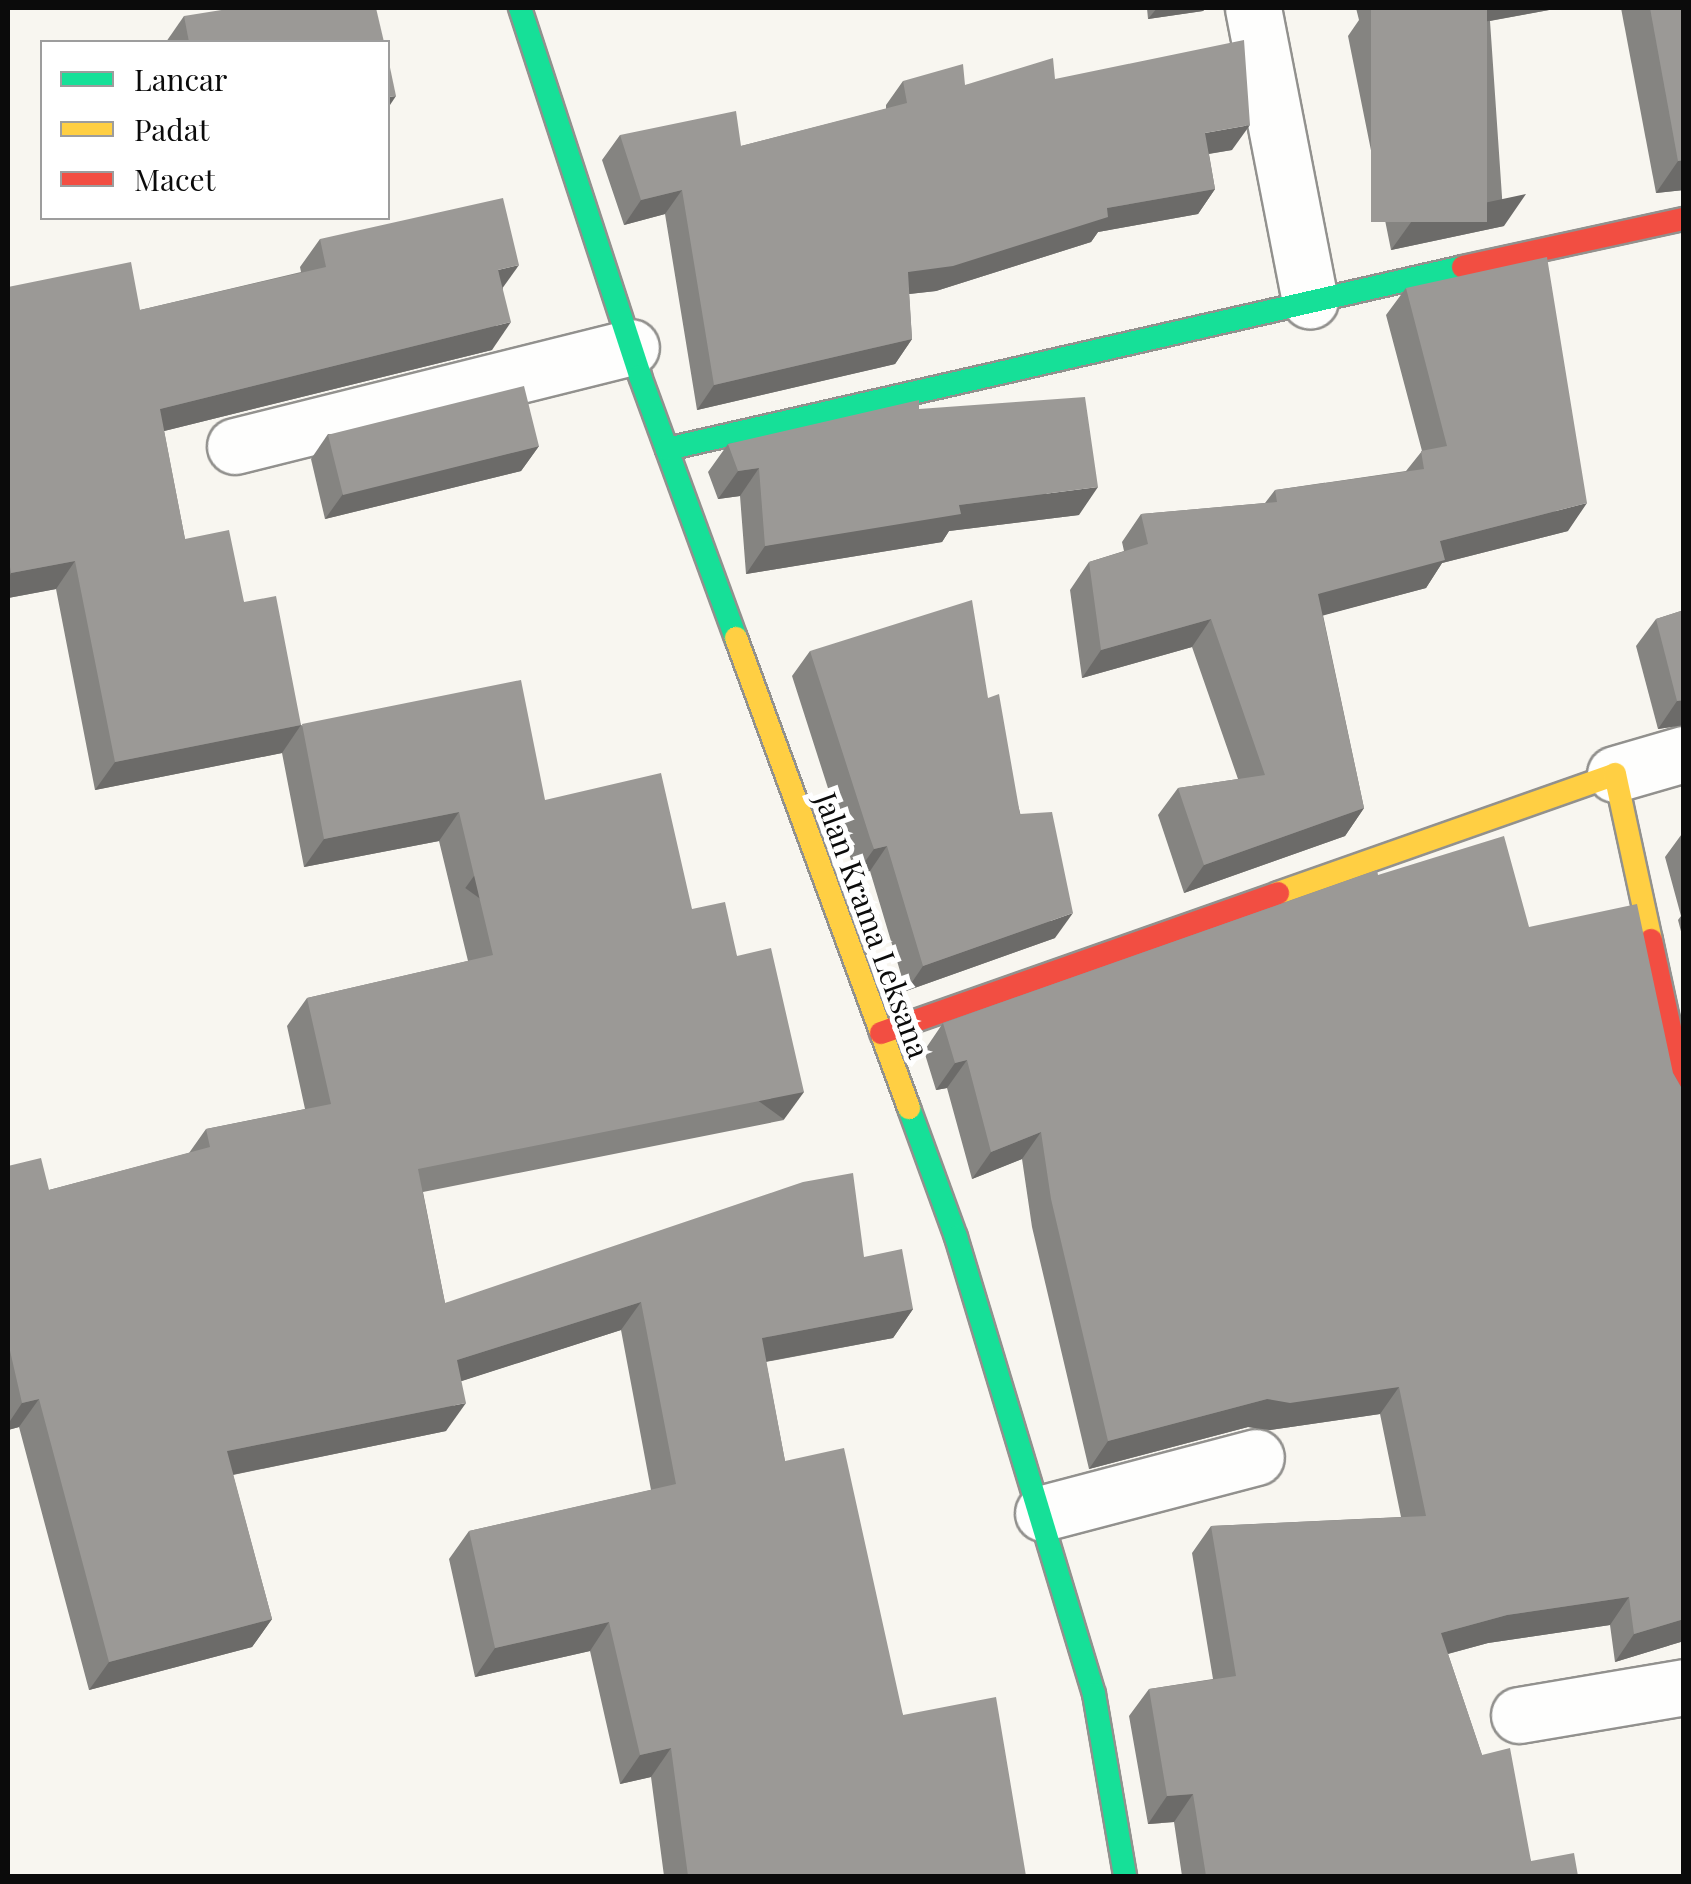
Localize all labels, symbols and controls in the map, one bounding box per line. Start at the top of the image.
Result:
legend [40,40,390,220]
text: Lancar [134,59,227,99]
text: Padat [134,109,209,149]
text: Macet [134,159,215,199]
street label: Jalan Krama Leksana [808,787,938,1063]

